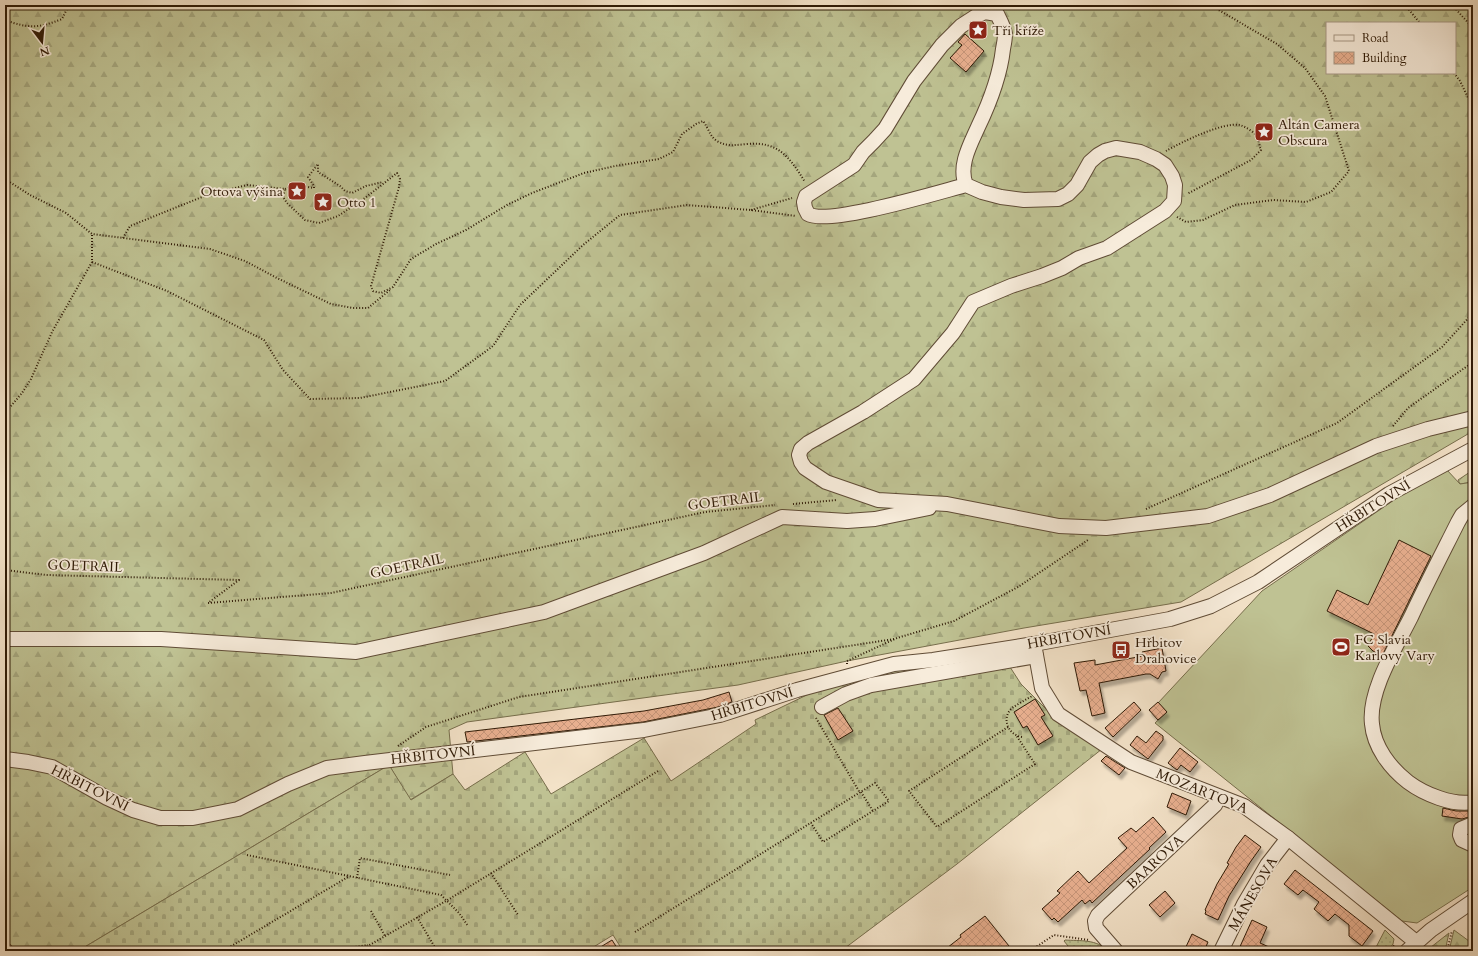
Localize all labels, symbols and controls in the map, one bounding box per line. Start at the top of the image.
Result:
place icon: Tři kříže [967,19,989,41]
place label: Tři kříže [992,21,1044,40]
north arrow [22,22,62,62]
legend [1326,22,1456,74]
text: Road [1362,30,1389,46]
text: N [38,43,51,60]
text: Building [1362,50,1407,66]
place label: Altán Camera Obscura [1278,115,1360,150]
place icon: Altán Camera Obscura [1253,121,1275,143]
place icon: Ottova výšina [286,180,308,202]
place label: Ottova výšina [200,182,283,201]
place icon: Otto 1 [312,191,334,213]
place label: Otto 1 [337,193,376,212]
street label: HŘBITOVNÍ [1332,475,1414,537]
street label: GOETRAIL [687,487,764,515]
street label: GOETRAIL [368,549,446,583]
street label: GOETRAIL [47,555,123,577]
street label: HŘBITOVNÍ [1025,620,1113,654]
place label: FC Slavia Karlovy Vary [1355,630,1435,665]
place label: Hřbitov Drahovice [1135,633,1197,668]
sports icon: FC Slavia Karlovy Vary [1330,636,1352,658]
bus stop icon: Hřbitov Drahovice [1110,639,1132,661]
street label: HŘBITOVNÍ [709,682,796,726]
street label: HŘBITOVNÍ [390,741,477,769]
street label: HŘBITOVNÍ [48,760,132,816]
street label: MOZARTOVA [1153,764,1251,818]
street label: BAAROVA [1122,831,1188,893]
street label: MÁNESOVA [1224,853,1282,935]

